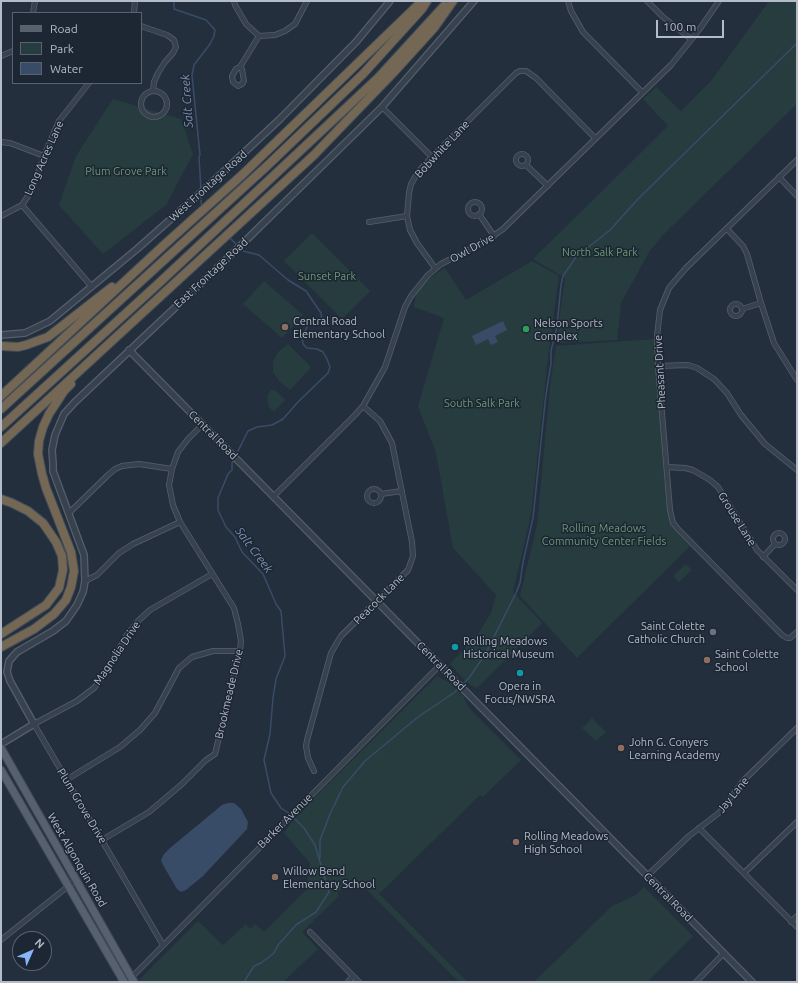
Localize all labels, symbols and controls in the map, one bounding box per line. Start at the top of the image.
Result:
legend [12,12,142,84]
scale bar [658,12,726,38]
text: 100 m [663,20,696,33]
text: Road [50,22,78,35]
text: Park [50,42,74,55]
text: Water [50,62,83,75]
water label: Salt Creek [178,74,196,128]
street label: Bobwhite Lane [412,117,472,181]
street label: Long Acres Lane [22,119,66,197]
street label: West Frontage Road [166,148,250,224]
park label: Plum Grove Park [85,164,167,178]
street label: Owl Drive [448,230,496,266]
street label: East Frontage Road [171,235,251,311]
park label: North Salk Park [562,245,638,259]
park label: Sunset Park [298,269,356,283]
place label: Central Road Elementary School [293,314,385,340]
place label: Nelson Sports Complex [534,316,603,342]
marker: Central Road Elementary School [280,322,290,332]
marker: Nelson Sports Complex [521,324,531,334]
street label: Pheasant Drive [651,335,669,409]
park label: South Salk Park [444,396,520,410]
street label: Central Road [186,408,240,462]
street label: Grouse Lane [715,490,759,548]
park label: Rolling Meadows Community Center Fields [542,521,666,547]
water label: Salt Creek [232,524,276,576]
street label: Peacock Lane [351,571,407,627]
street label: Magnolia Drive [91,619,143,687]
place label: Saint Colette Catholic Church [628,619,705,645]
marker: Saint Colette Catholic Church [708,627,718,637]
place label: Rolling Meadows Historical Museum [463,634,554,660]
street label: Central Road [414,639,468,693]
marker: Rolling Meadows Historical Museum [450,642,460,652]
place label: Saint Colette School [715,647,779,673]
street label: Brookmeade Drive [212,648,246,740]
marker: Saint Colette School [702,655,712,665]
marker: Opera in Focus/NWSRA [515,668,525,678]
place label: Opera in Focus/NWSRA [485,679,555,705]
place label: John G. Conyers Learning Academy [629,735,720,761]
marker: John G. Conyers Learning Academy [616,743,626,753]
street label: Plum Grove Drive [54,766,110,846]
street label: Jay Lane [714,774,752,816]
street label: Barker Avenue [255,791,315,851]
street label: West Algonquin Road [45,811,109,909]
place label: Rolling Meadows High School [524,829,608,855]
marker: Rolling Meadows High School [511,837,521,847]
place label: Willow Bend Elementary School [283,864,375,890]
street label: Central Road [641,870,695,924]
marker: Willow Bend Elementary School [270,872,280,882]
north arrow [12,931,52,971]
text: N [33,936,47,950]

